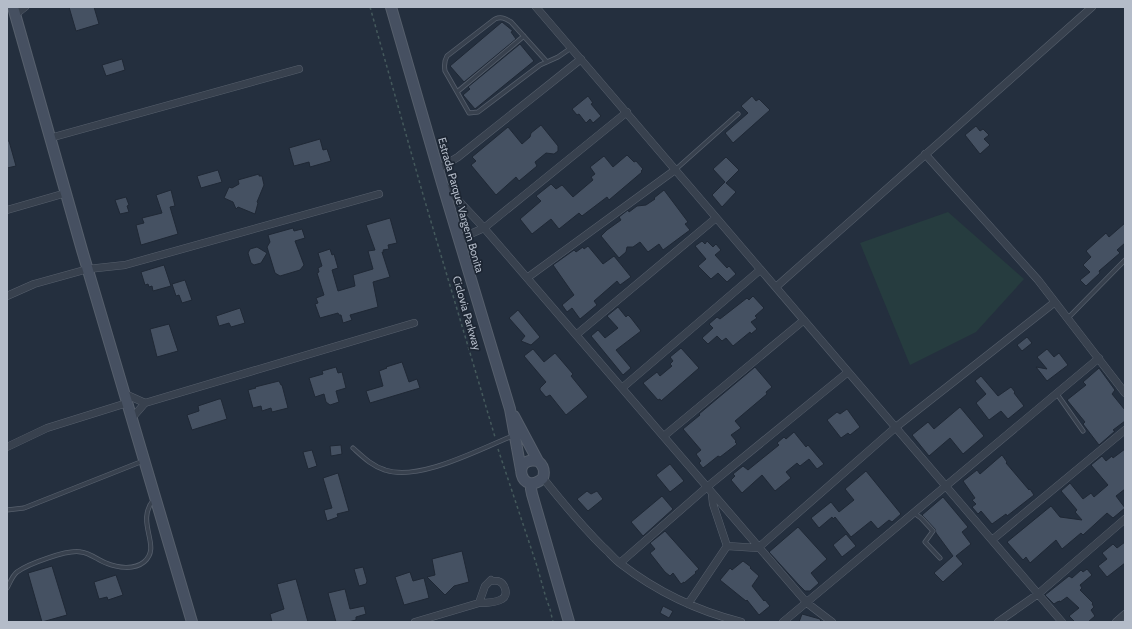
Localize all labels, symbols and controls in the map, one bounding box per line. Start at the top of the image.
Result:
street label: Estrada Parque Vargem Bonita [435,136,487,275]
street label: Ciclovia Parkway [450,274,484,352]

